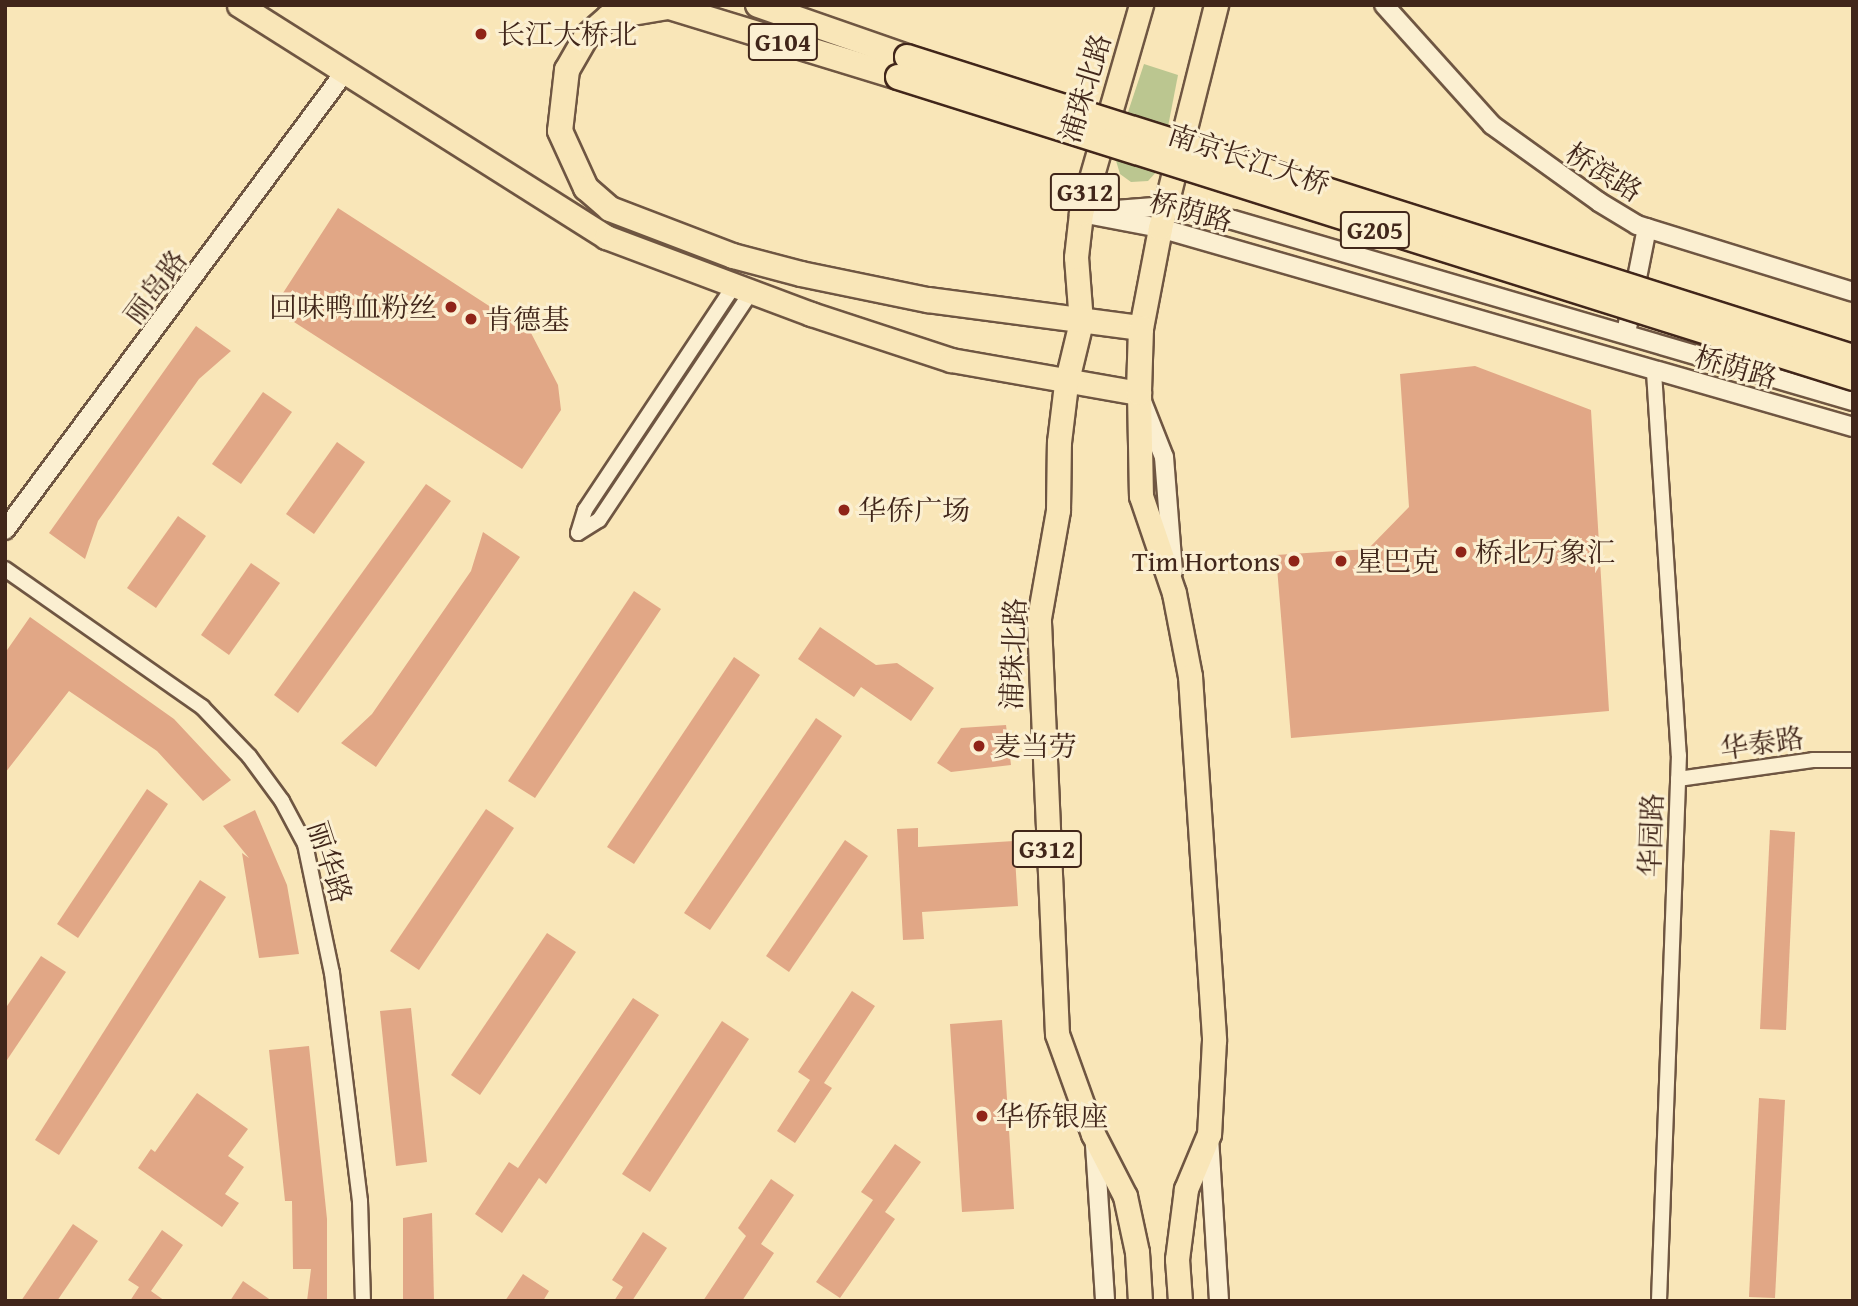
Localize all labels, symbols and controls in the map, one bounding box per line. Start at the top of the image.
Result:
place label: 长江大桥北 [497,17,637,51]
road number: G104 [746,20,820,64]
marker: 长江大桥北 [471,24,491,44]
street label: 浦珠北路 [1053,30,1117,146]
street label: 南京长江大桥 [1164,117,1334,201]
street label: 桥滨路 [1559,135,1649,209]
road number: G312 [1048,169,1122,214]
street label: 桥荫路 [1146,184,1236,238]
road number: G205 [1338,207,1412,252]
street label: 丽岛路 [116,243,194,331]
place label: 回味鸭血粉丝 [269,290,437,324]
marker: 回味鸭血粉丝 [443,299,459,315]
place label: 肯德基 [485,302,569,336]
marker: 肯德基 [463,311,479,327]
street label: 桥荫路 [1691,339,1781,395]
place label: 华侨广场 [858,493,970,527]
marker: 华侨广场 [836,502,852,518]
place label: 桥北万象汇 [1475,535,1615,569]
place label: Tim Hortons [1132,544,1280,578]
place label: 星巴克 [1355,544,1439,578]
marker: 桥北万象汇 [1453,544,1469,560]
marker: Tim Hortons [1286,553,1302,569]
marker: 星巴克 [1333,553,1349,569]
street label: 浦珠北路 [994,597,1032,711]
street label: 华泰路 [1718,721,1806,765]
place label: 麦当劳 [993,729,1077,763]
marker: 麦当劳 [971,738,987,754]
street label: 华园路 [1633,792,1669,878]
street label: 丽华路 [301,817,359,907]
road number: G312 [1010,827,1084,872]
place label: 华侨银座 [996,1099,1108,1133]
marker: 华侨银座 [974,1108,990,1124]

